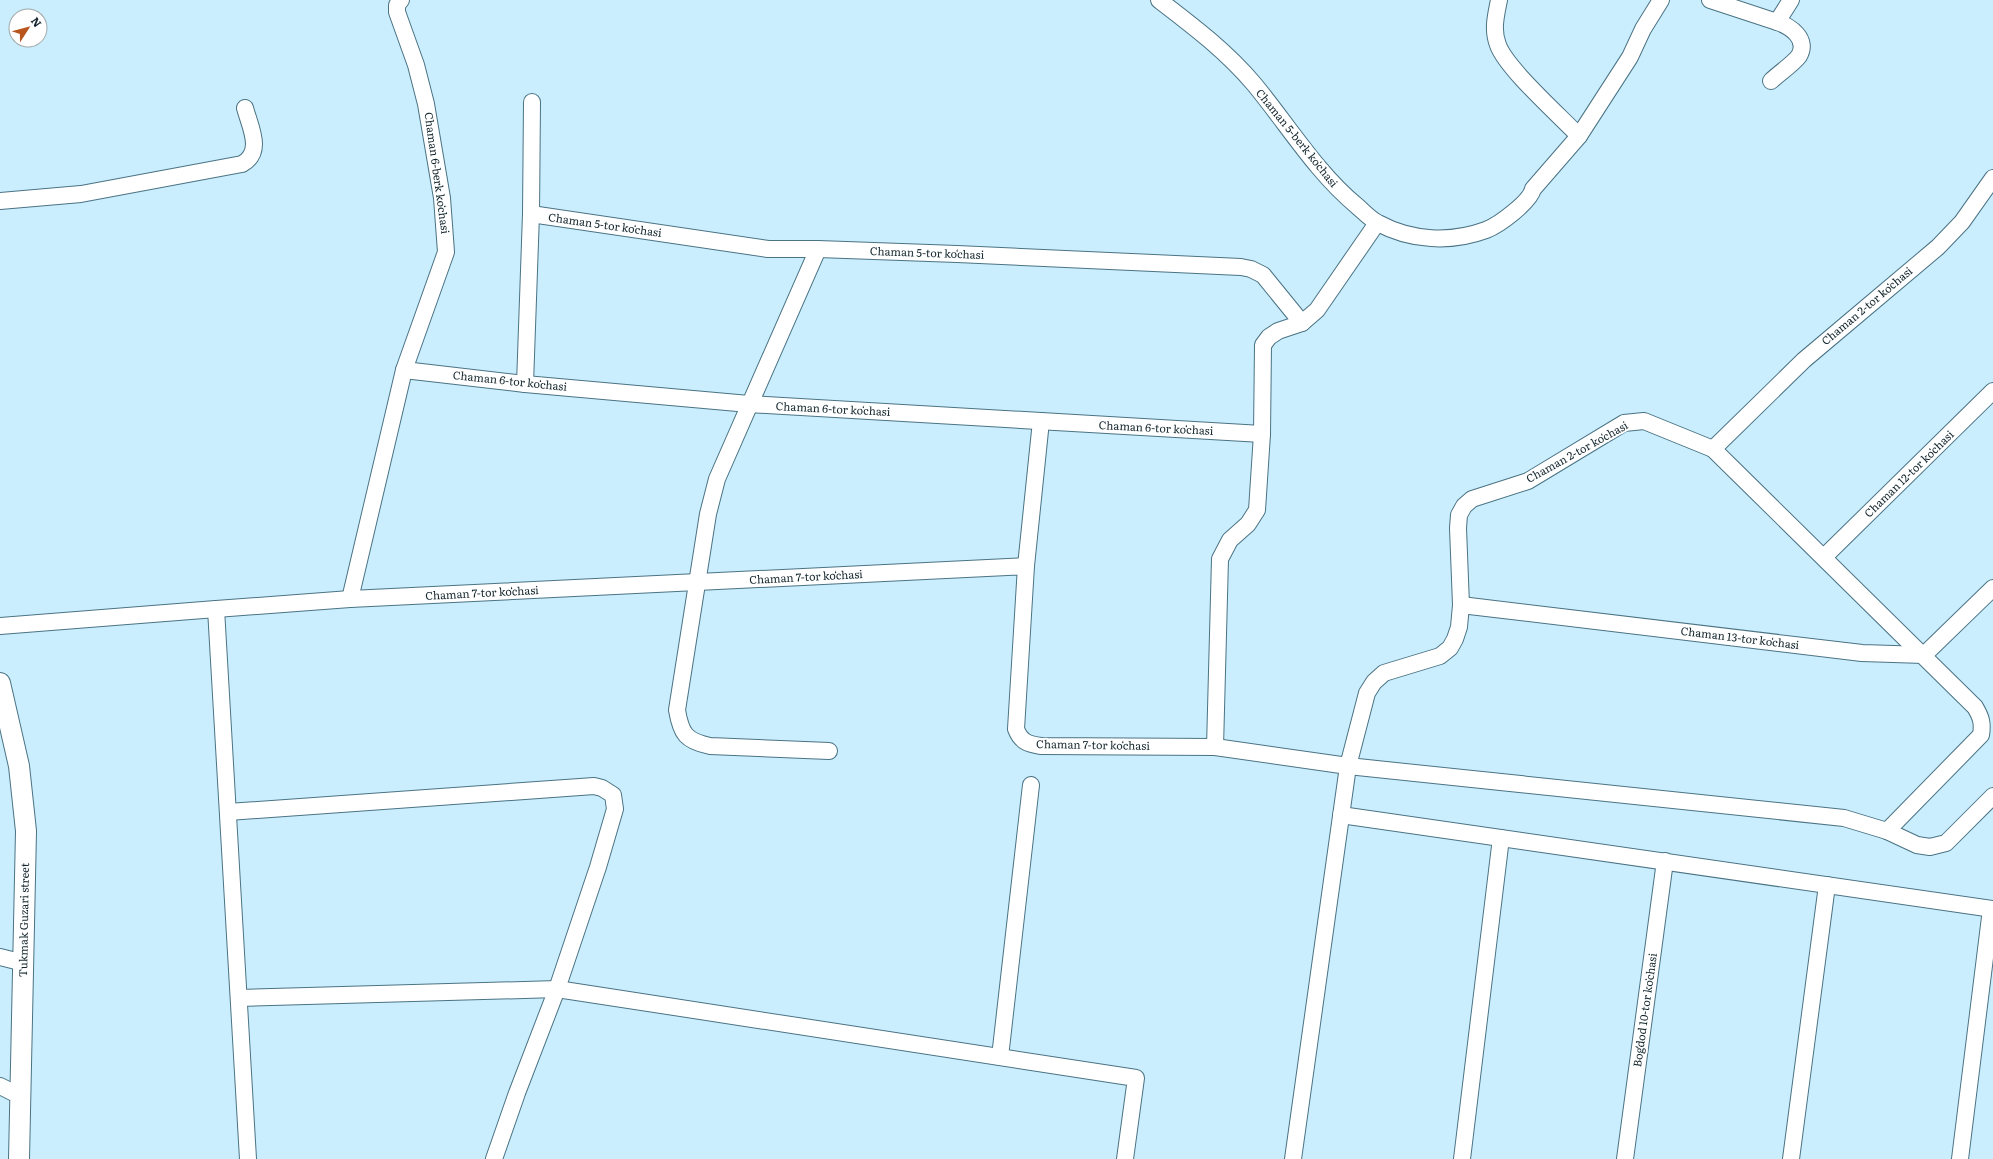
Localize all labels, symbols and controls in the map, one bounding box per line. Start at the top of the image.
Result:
north arrow [8,8,48,48]
text: N [28,13,46,30]
street label: Chaman 5-berk koʻchasi [1253,85,1343,190]
street label: Chaman 6-berk koʻchasi [422,111,455,235]
street label: Chaman 5-tor koʻchasi [547,208,663,240]
street label: Chaman 5-tor koʻchasi [870,242,985,262]
street label: Chaman 2-tor koʻchasi [1817,262,1916,348]
street label: Chaman 6-tor koʻchasi [452,366,568,394]
street label: Chaman 6-tor koʻchasi [775,397,891,419]
street label: Chaman 6-tor koʻchasi [1098,416,1214,438]
street label: Chaman 2-tor koʻchasi [1523,416,1631,486]
street label: Chaman 12-tor koʻchasi [1860,426,1957,520]
street label: Chaman 7-tor koʻchasi [749,565,864,587]
street label: Chaman 7-tor koʻchasi [425,581,540,603]
street label: Chaman 13-tor koʻchasi [1680,622,1801,652]
street label: Chaman 7-tor koʻchasi [1036,735,1150,753]
street label: Tukmak Guzari street [14,862,32,977]
street label: Bogʻdod 10-tor koʻchasi [1628,952,1660,1068]

